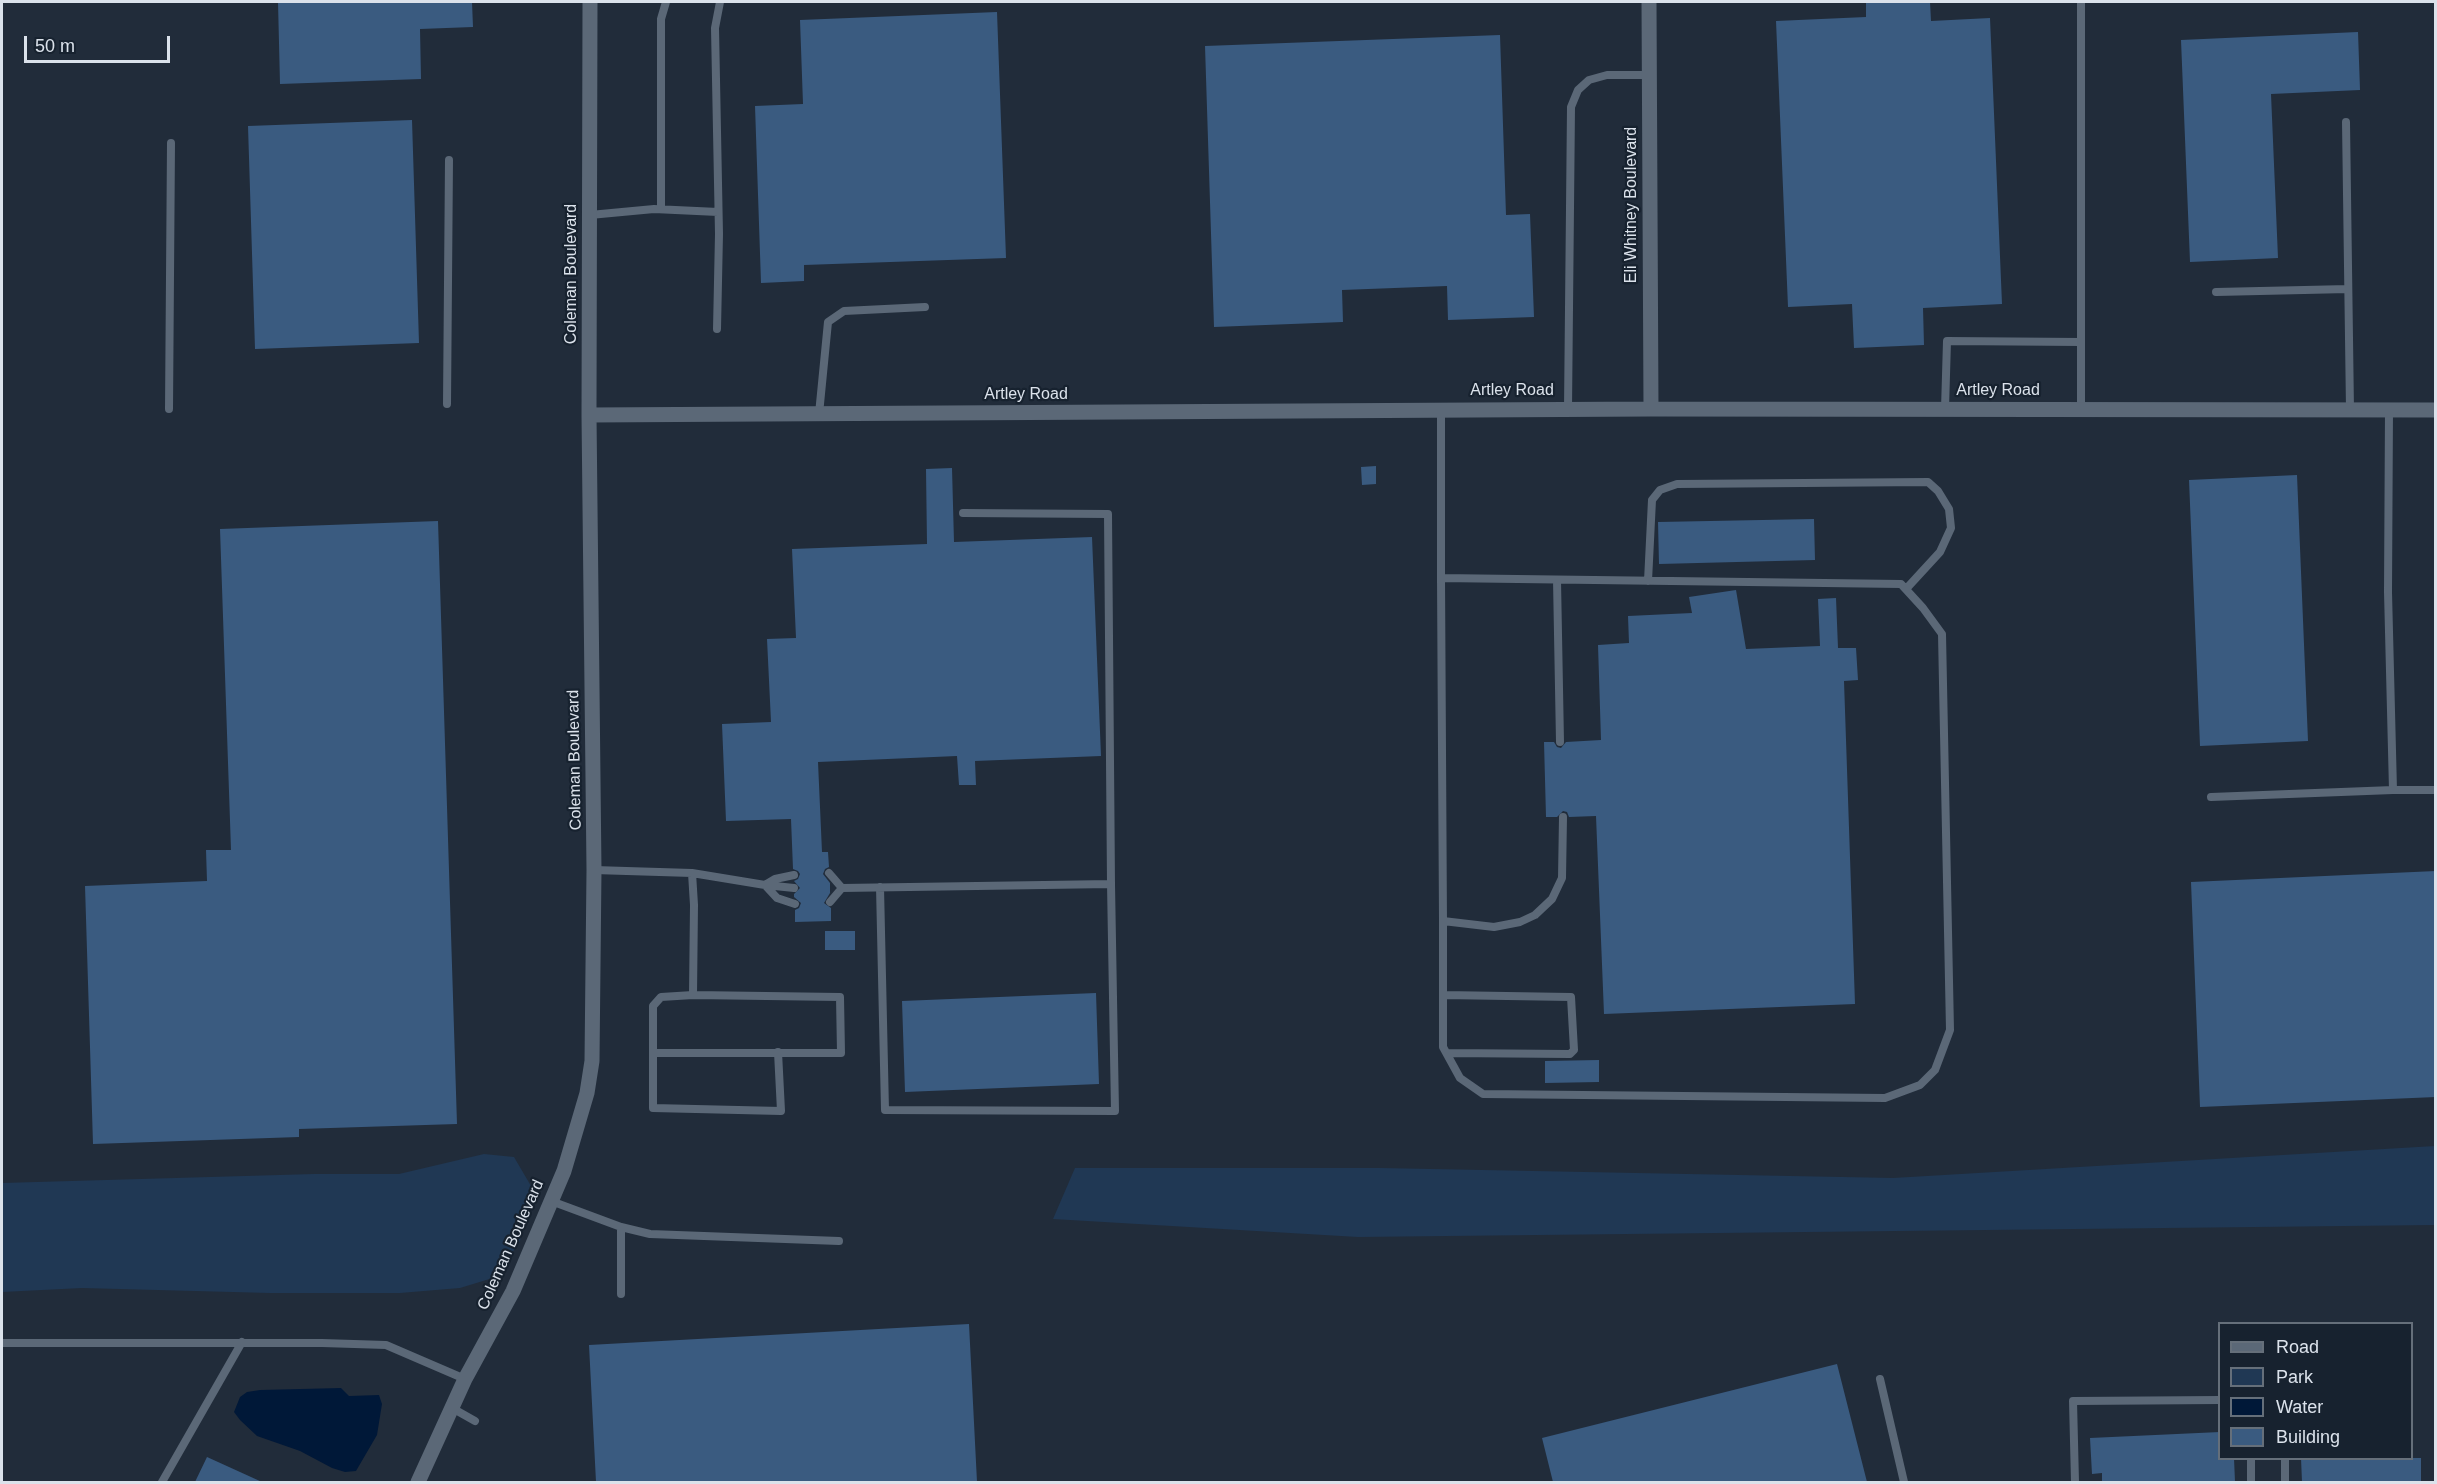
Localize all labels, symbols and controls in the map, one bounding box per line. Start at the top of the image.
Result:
scale bar [27,24,172,62]
text: 50 m [35,36,75,56]
street label: Eli Whitney Boulevard [1622,127,1642,283]
street label: Coleman Boulevard [562,204,582,344]
street label: Artley Road [1470,381,1554,401]
street label: Artley Road [1956,381,2040,401]
street label: Artley Road [984,385,1068,405]
street label: Coleman Boulevard [564,690,586,830]
street label: Coleman Boulevard [474,1177,548,1313]
legend [2218,1322,2413,1460]
text: Road [2276,1337,2319,1357]
text: Park [2276,1367,2313,1387]
text: Water [2276,1397,2323,1417]
text: Building [2276,1427,2340,1447]

